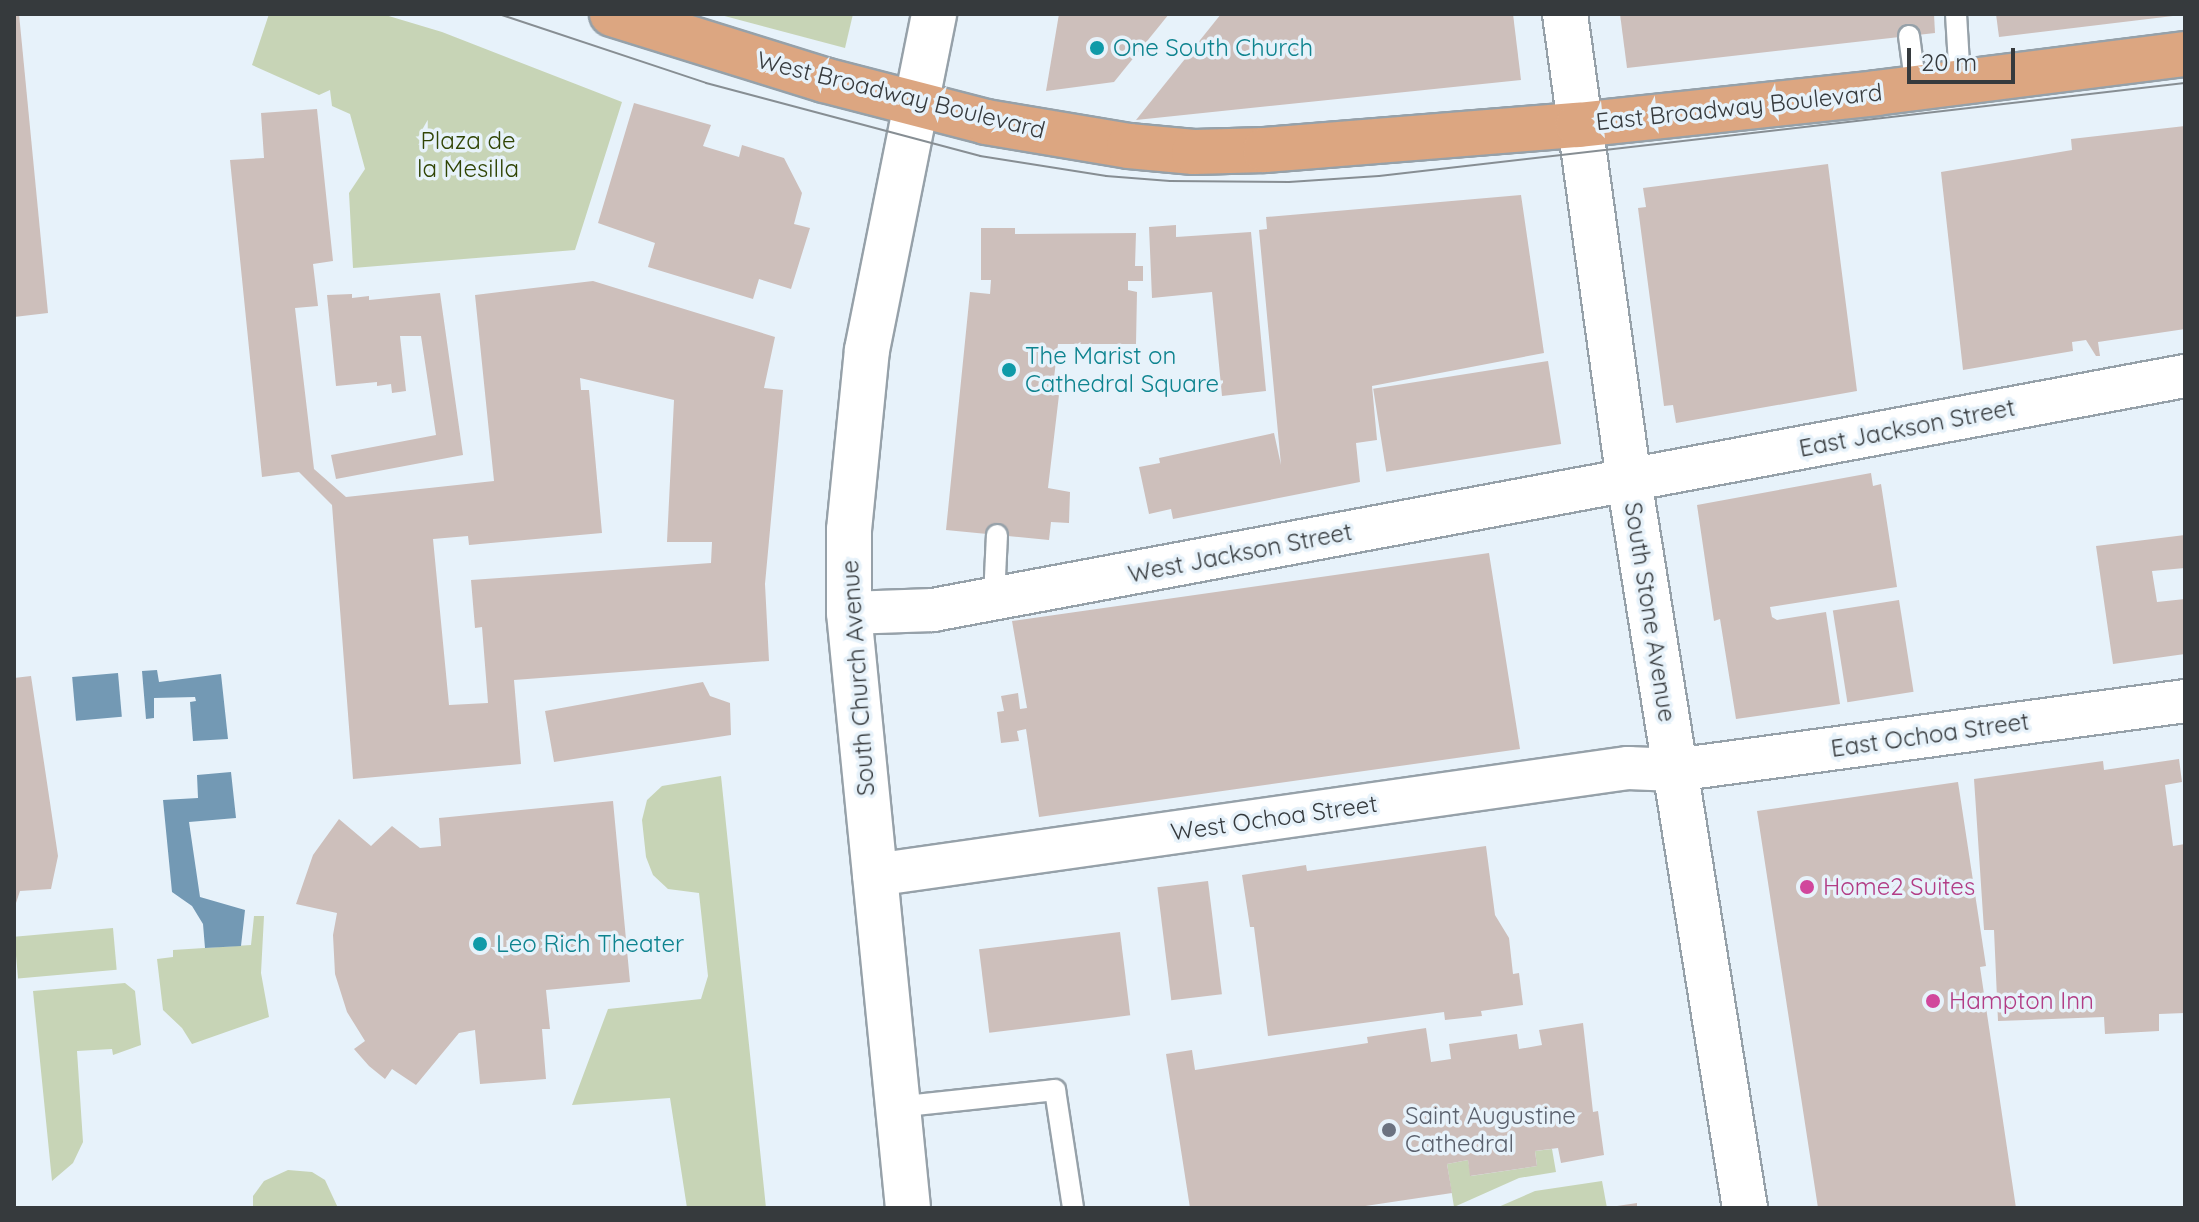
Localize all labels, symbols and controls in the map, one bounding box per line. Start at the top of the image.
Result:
scale bar [1911,32,2019,82]
place label: One South Church [1113,34,1313,62]
marker: One South Church [1088,39,1106,57]
street label: West Broadway Boulevard [754,45,1048,145]
text: 20 m [1921,47,1977,77]
street label: East Broadway Boulevard [1594,78,1884,136]
park label: Plaza de la Mesilla [417,127,519,183]
place label: The Marist on Cathedral Square [1025,342,1219,398]
marker: The Marist on Cathedral Square [1000,361,1018,379]
street label: East Jackson Street [1797,393,2017,463]
street label: South Stone Avenue [1618,500,1682,724]
street label: West Jackson Street [1126,517,1354,589]
street label: South Church Avenue [835,559,881,797]
street label: East Ochoa Street [1829,707,2031,763]
street label: West Ochoa Street [1169,789,1379,847]
place label: Home2 Suites [1823,873,1975,901]
marker: Home2 Suites [1798,878,1816,896]
place label: Leo Rich Theater [496,930,684,958]
marker: Leo Rich Theater [471,935,489,953]
place label: Hampton Inn [1949,987,2094,1015]
marker: Hampton Inn [1924,992,1942,1010]
place label: Saint Augustine Cathedral [1405,1102,1576,1158]
marker: Saint Augustine Cathedral [1380,1121,1398,1139]

